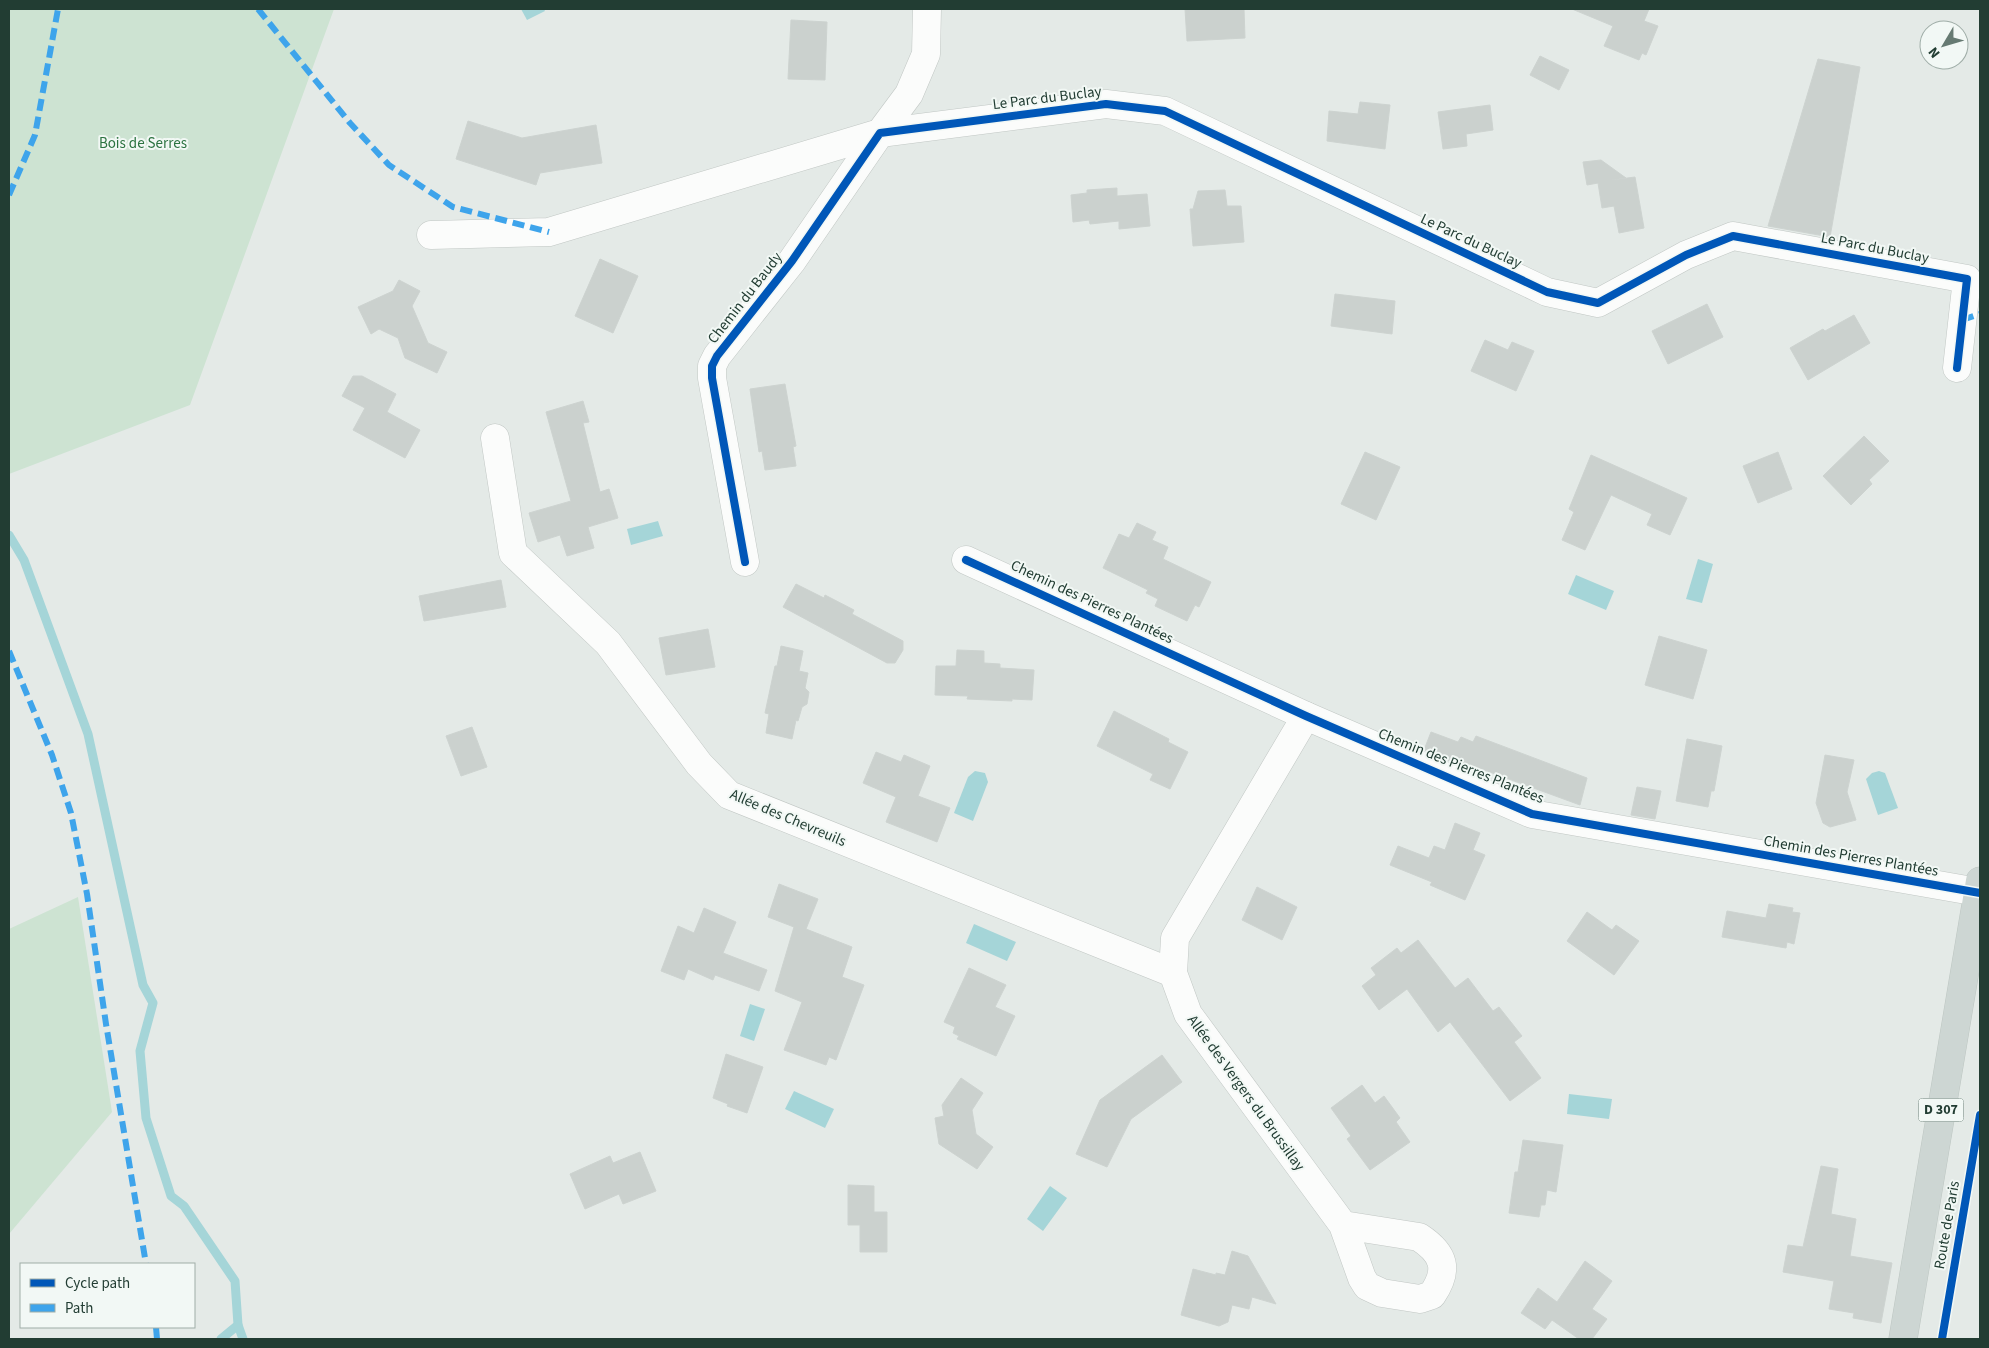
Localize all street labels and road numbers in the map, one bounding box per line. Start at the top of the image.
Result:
street label: Le Parc du Buclay [991,81,1103,115]
street label: Le Parc du Buclay [1417,208,1525,274]
street label: Le Parc du Buclay [1819,227,1931,269]
street label: Chemin du Baudy [703,248,787,348]
street label: Chemin des Pierres Plantées [1007,555,1177,649]
street label: Chemin des Pierres Plantées [1375,723,1547,809]
street label: Allée des Chevreuils [727,784,849,852]
street label: Chemin des Pierres Plantées [1762,830,1940,882]
street label: Allée des Vergers du Brussillay [1182,1011,1310,1175]
road number: D 307 [1918,1098,1964,1122]
street label: Route de Paris [1929,1179,1965,1271]

